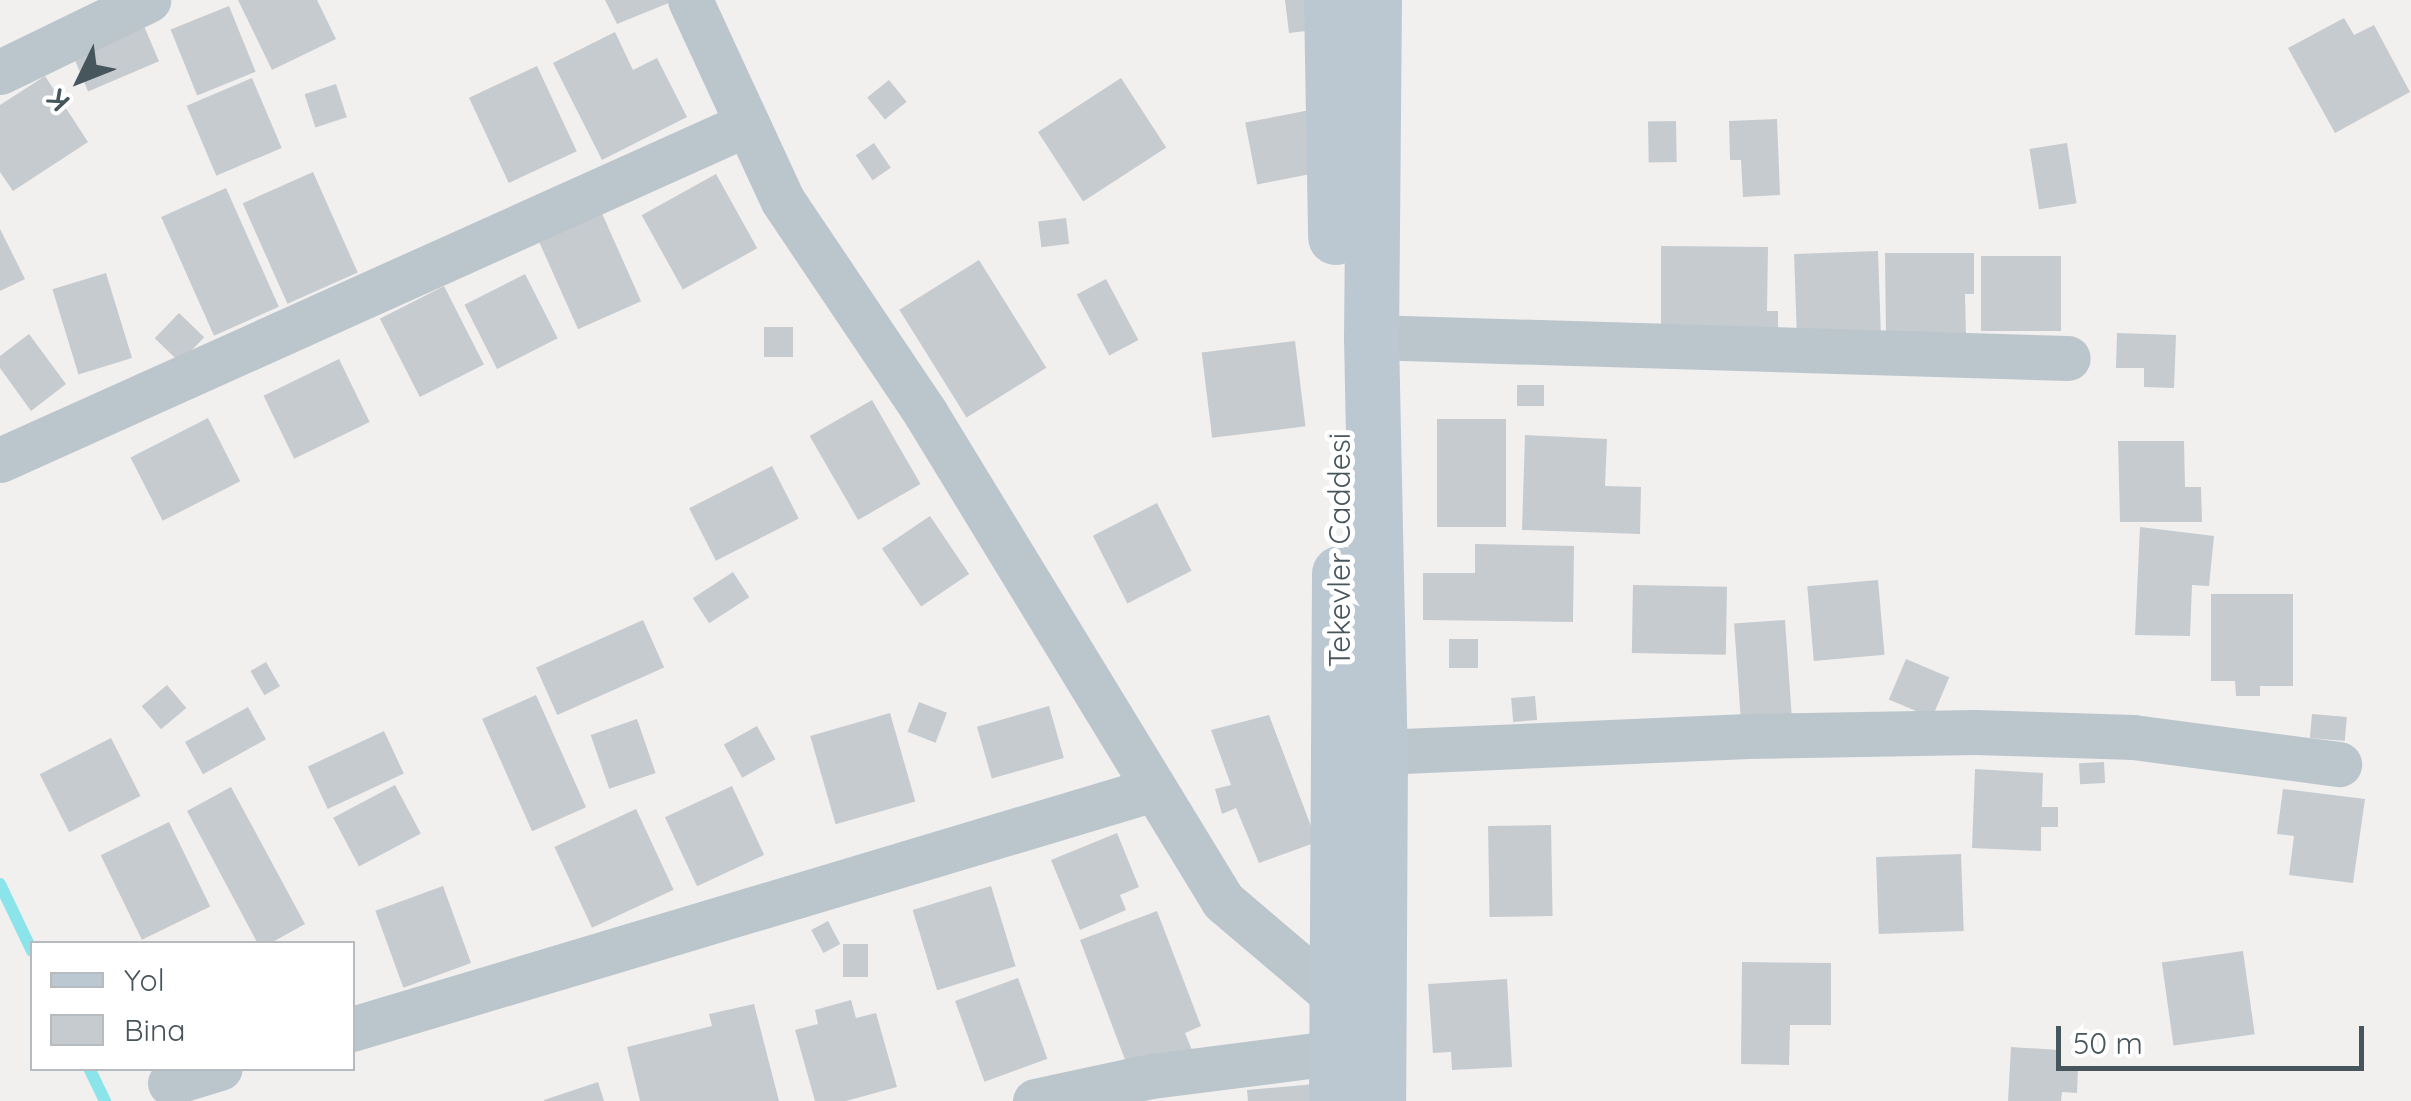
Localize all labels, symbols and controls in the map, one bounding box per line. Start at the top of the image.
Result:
north arrow [30,30,130,130]
text: K [39,82,77,119]
street label: Tekevler Caddesi [1321,433,1357,667]
legend [30,941,355,1071]
text: Yol [124,961,165,999]
scale bar [2061,1006,2368,1068]
text: Bina [124,1011,185,1049]
text: 50 m [2073,1024,2143,1062]

